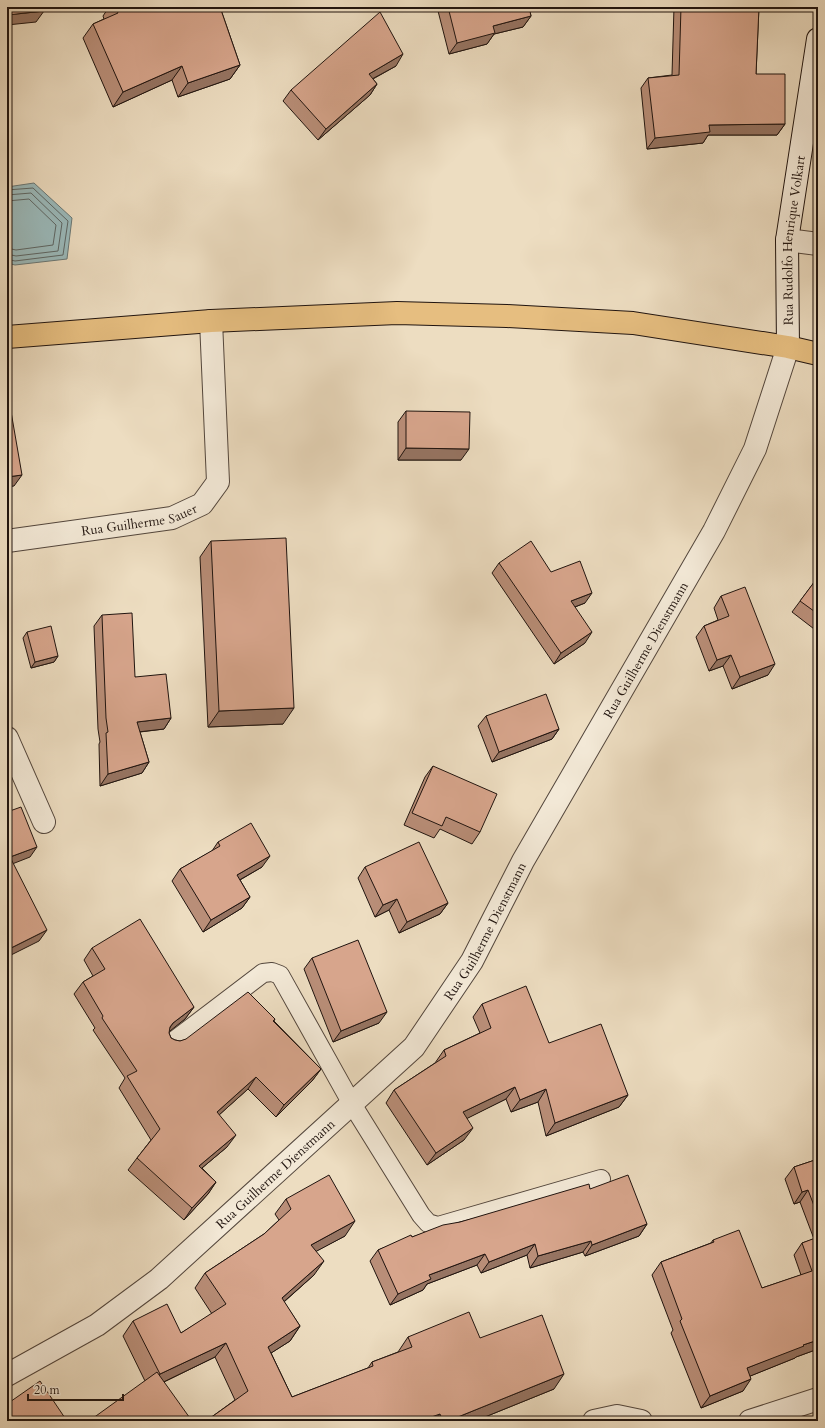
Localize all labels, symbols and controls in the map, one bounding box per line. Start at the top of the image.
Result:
street label: Rua Rudolfo Henrique Volkart [779,154,810,325]
street label: Rua Guilherme Sauer [80,500,200,541]
street label: Rua Guilherme Dienstmann [599,578,693,722]
street label: Rua Guilherme Dienstmann [440,859,531,1004]
street label: Rua Guilherme Dienstmann [212,1115,340,1233]
scale bar [28,1376,123,1402]
text: 20 m [34,1382,61,1398]

